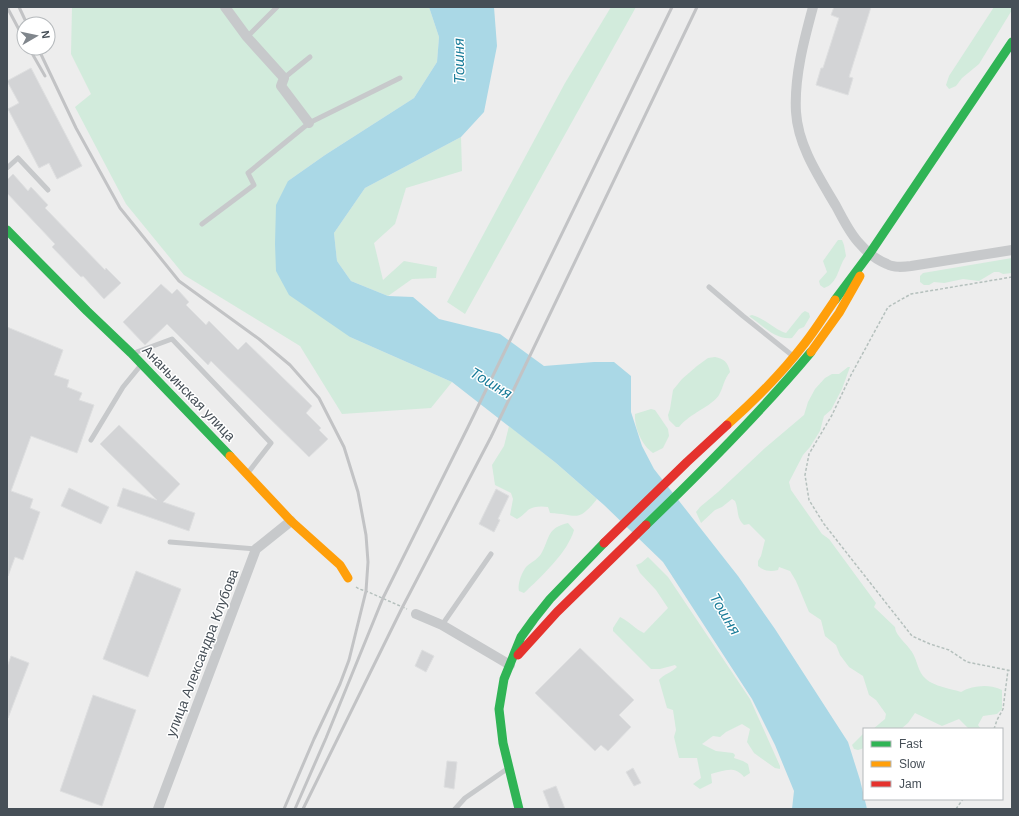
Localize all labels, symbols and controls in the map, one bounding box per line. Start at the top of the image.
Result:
north arrow [16,16,56,56]
text: N [39,30,52,39]
water label: Тошня [450,38,467,84]
street label: Ананьинская улица [139,342,239,444]
water label: Тошня [467,364,515,402]
street label: улица Александра Клубова [163,567,242,739]
water label: Тошня [706,590,744,638]
legend [863,728,1003,800]
text: Fast [899,737,923,751]
text: Slow [899,757,925,771]
text: Jam [899,777,922,791]

